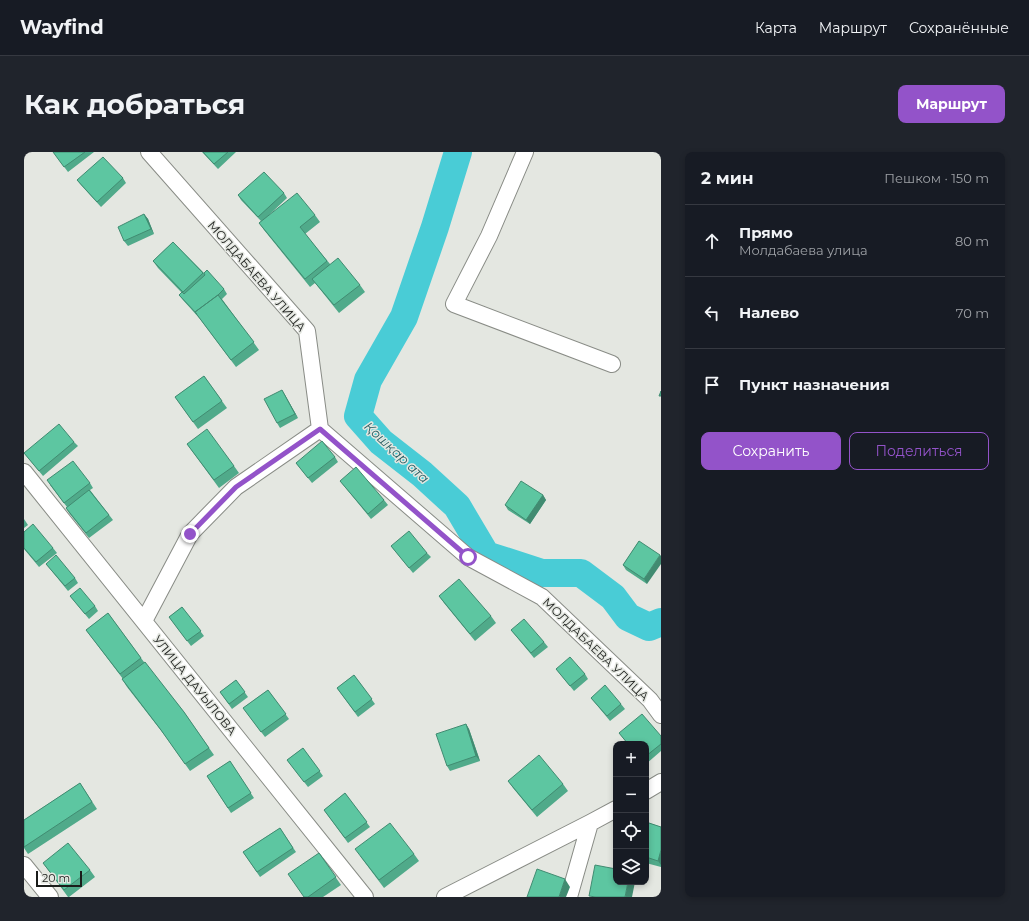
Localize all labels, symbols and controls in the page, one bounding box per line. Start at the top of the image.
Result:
text: Wayfind [20,16,104,39]
text: Карта [755,19,797,37]
text: Маршрут [819,19,887,37]
text: Сохранённые [909,19,1009,37]
button: Маршрут [898,85,1005,123]
text: Как добраться [24,87,245,121]
text: 2 мин [701,168,754,188]
text: Пешком · 150 m [884,170,989,186]
street label: МОЛДАБАЕВА УЛИЦА [205,218,309,335]
text: Прямо [739,223,793,242]
icon: ahead [701,230,723,252]
text: 80 m [955,233,989,249]
text: Молдабаева улица [739,242,868,258]
icon: left [701,302,723,324]
text: Налево [739,303,799,322]
text: 70 m [956,305,989,321]
icon: arrive [701,374,723,396]
text: Пункт назначения [739,375,890,394]
water label: Қошқар ата [361,418,433,486]
button: Сохранить [701,432,841,470]
button: Поделиться [849,432,989,470]
route end [181,525,199,543]
route start [459,548,477,566]
street label: МОЛДАБАЕВА УЛИЦА [540,594,652,704]
street label: УЛИЦА ДАУЫЛОВА [150,632,240,738]
map controls [613,741,649,885]
button: + [613,741,649,777]
button: − [613,777,649,813]
button: locate [613,813,649,849]
button: layers [613,849,649,885]
scale bar [36,869,82,888]
text: 20 m [42,871,70,885]

